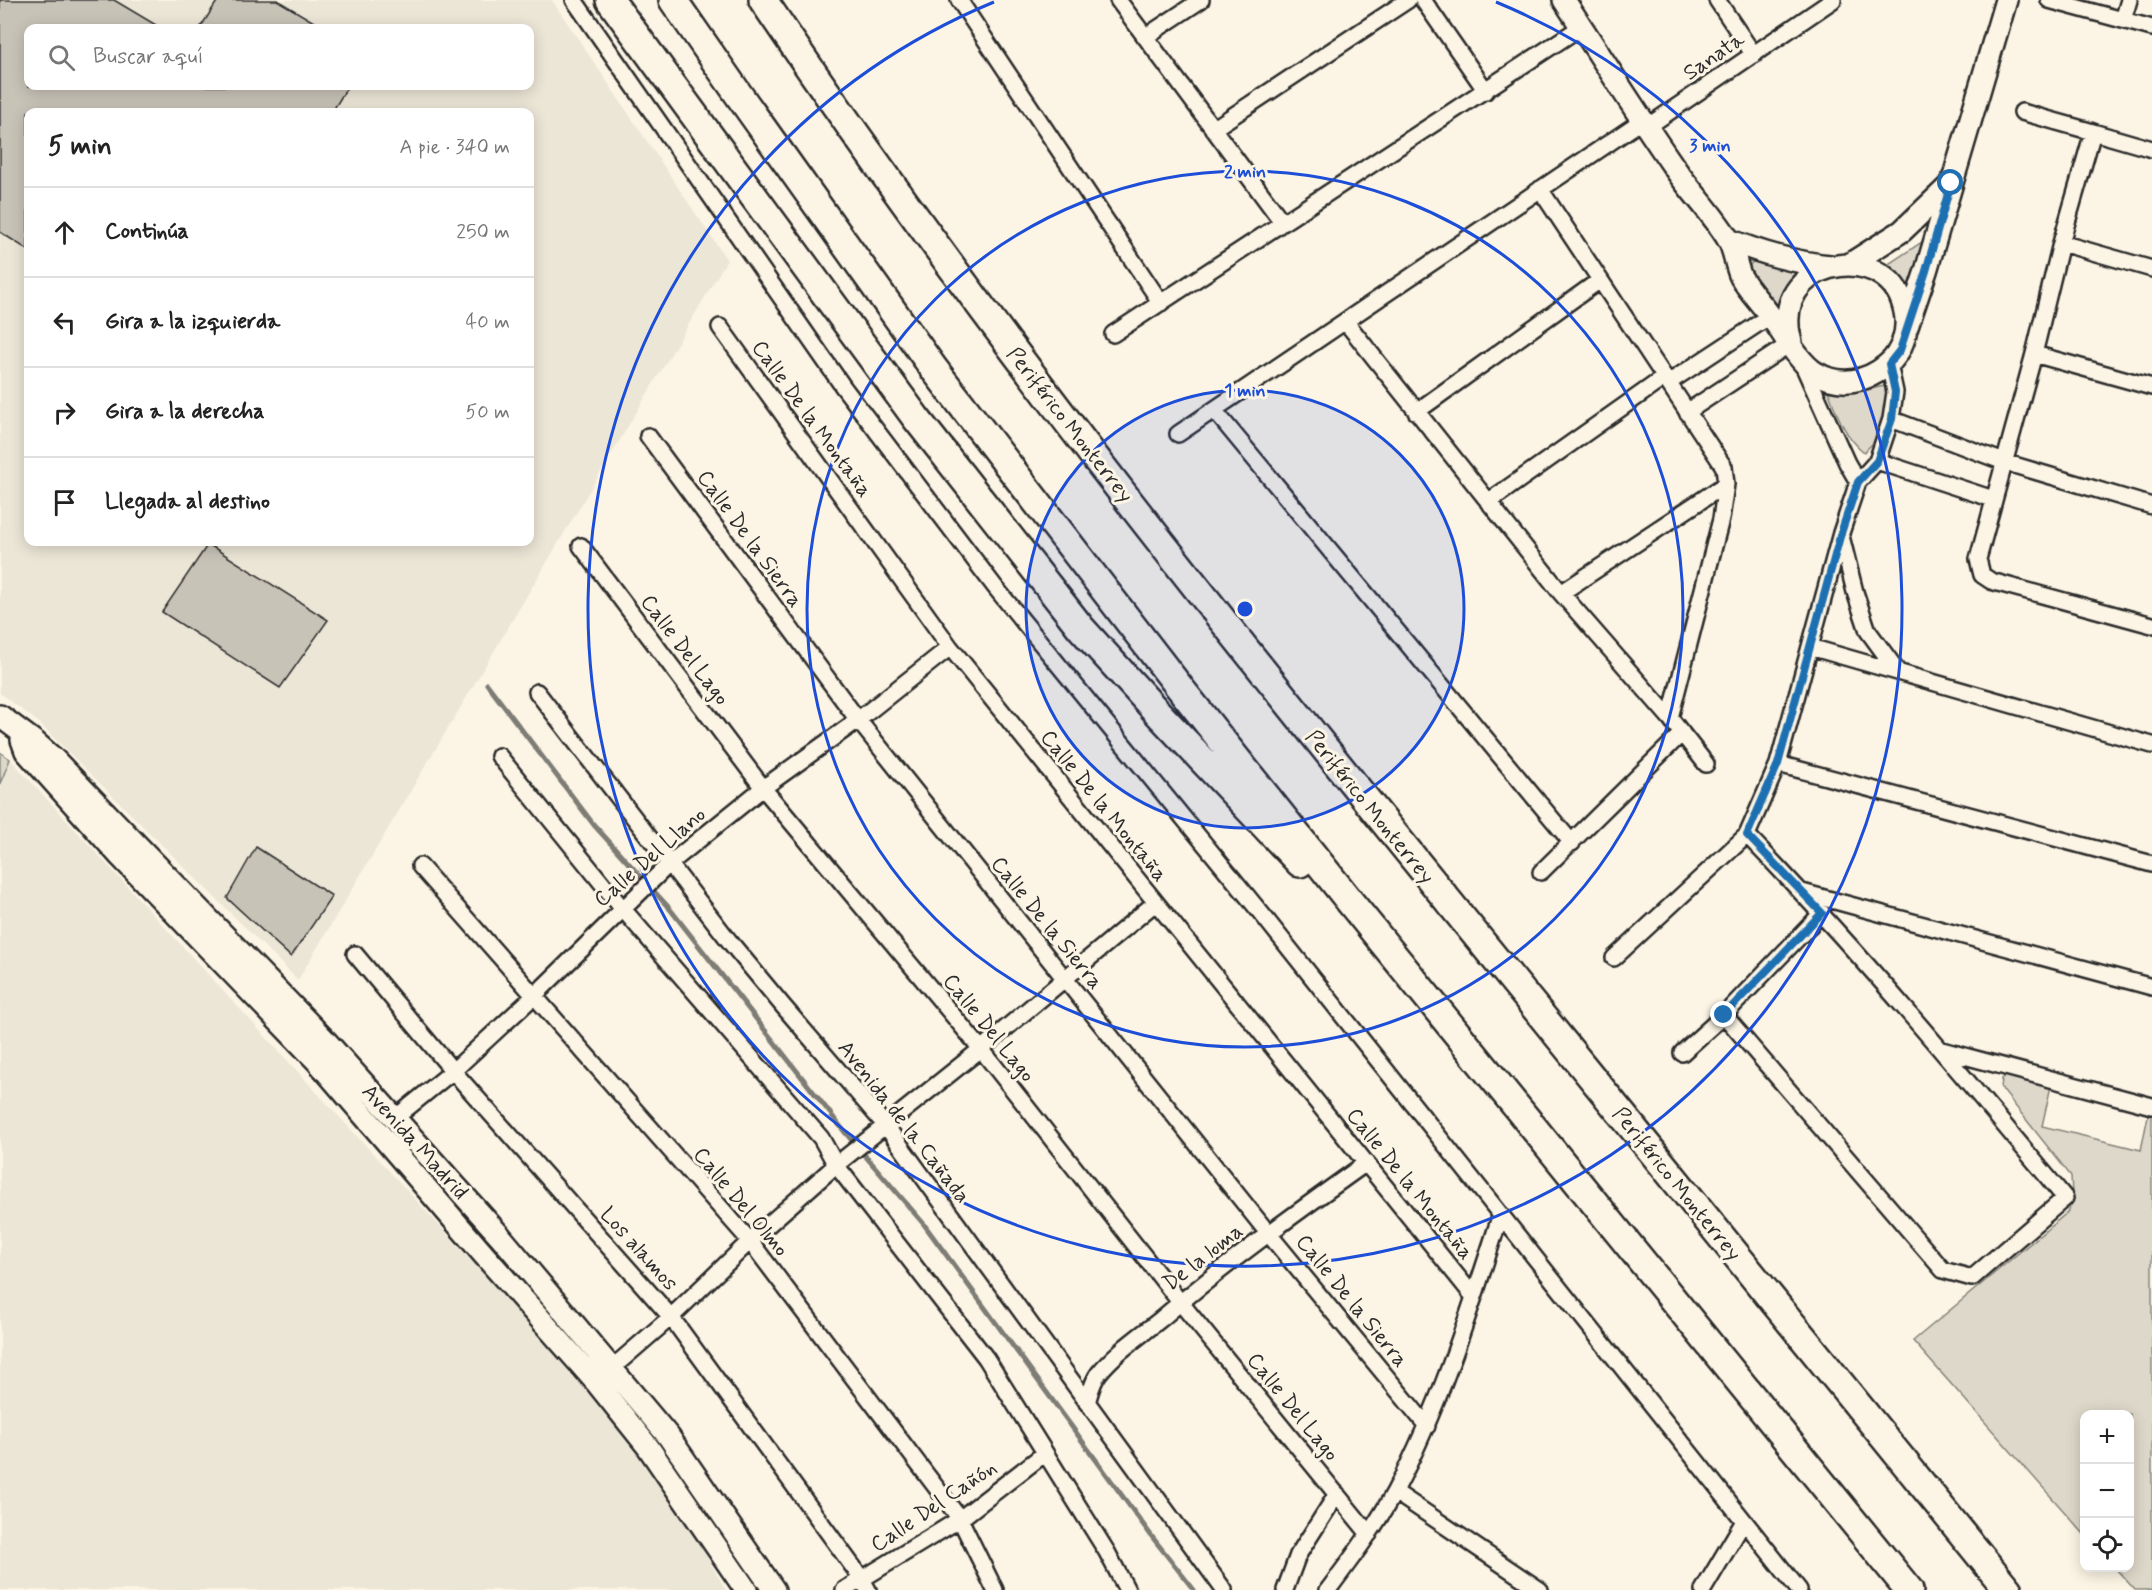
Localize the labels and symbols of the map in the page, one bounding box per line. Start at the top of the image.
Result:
street label: Sanata [1678,26,1751,87]
text: 3 min [1689,134,1731,158]
text: 2 min [1224,160,1266,184]
route start [1937,169,1963,195]
street label: Calle De la Montaña [745,335,878,503]
street label: Periférico Monterrey [1000,342,1139,509]
text: 1 min [1224,379,1266,403]
street label: Calle De la Sierra [690,465,809,614]
street label: Calle Del Lago [633,589,735,712]
centre of rings [1235,599,1255,619]
street label: Calle De la Montaña [1033,724,1173,888]
street label: Periférico Monterrey [1299,724,1440,890]
street label: Calle Del Llano [588,801,712,914]
street label: Calle De la Sierra [984,851,1109,996]
street label: Calle Del Lago [935,968,1041,1089]
route end [1710,1001,1736,1027]
street label: Avenida de la Cañada [831,1035,976,1209]
street label: Avenida Madrid [355,1079,474,1206]
street label: Periférico Monterrey [1606,1101,1747,1267]
street label: Calle De la Montaña [1339,1102,1479,1266]
street label: Calle Del Olmo [686,1142,795,1263]
street label: Los alamos [593,1201,684,1297]
street label: De la loma [1157,1217,1249,1298]
street label: Calle De la Sierra [1289,1229,1414,1374]
street label: Calle Del Lago [1239,1347,1345,1468]
street label: Calle Del Cañón [866,1454,1003,1559]

